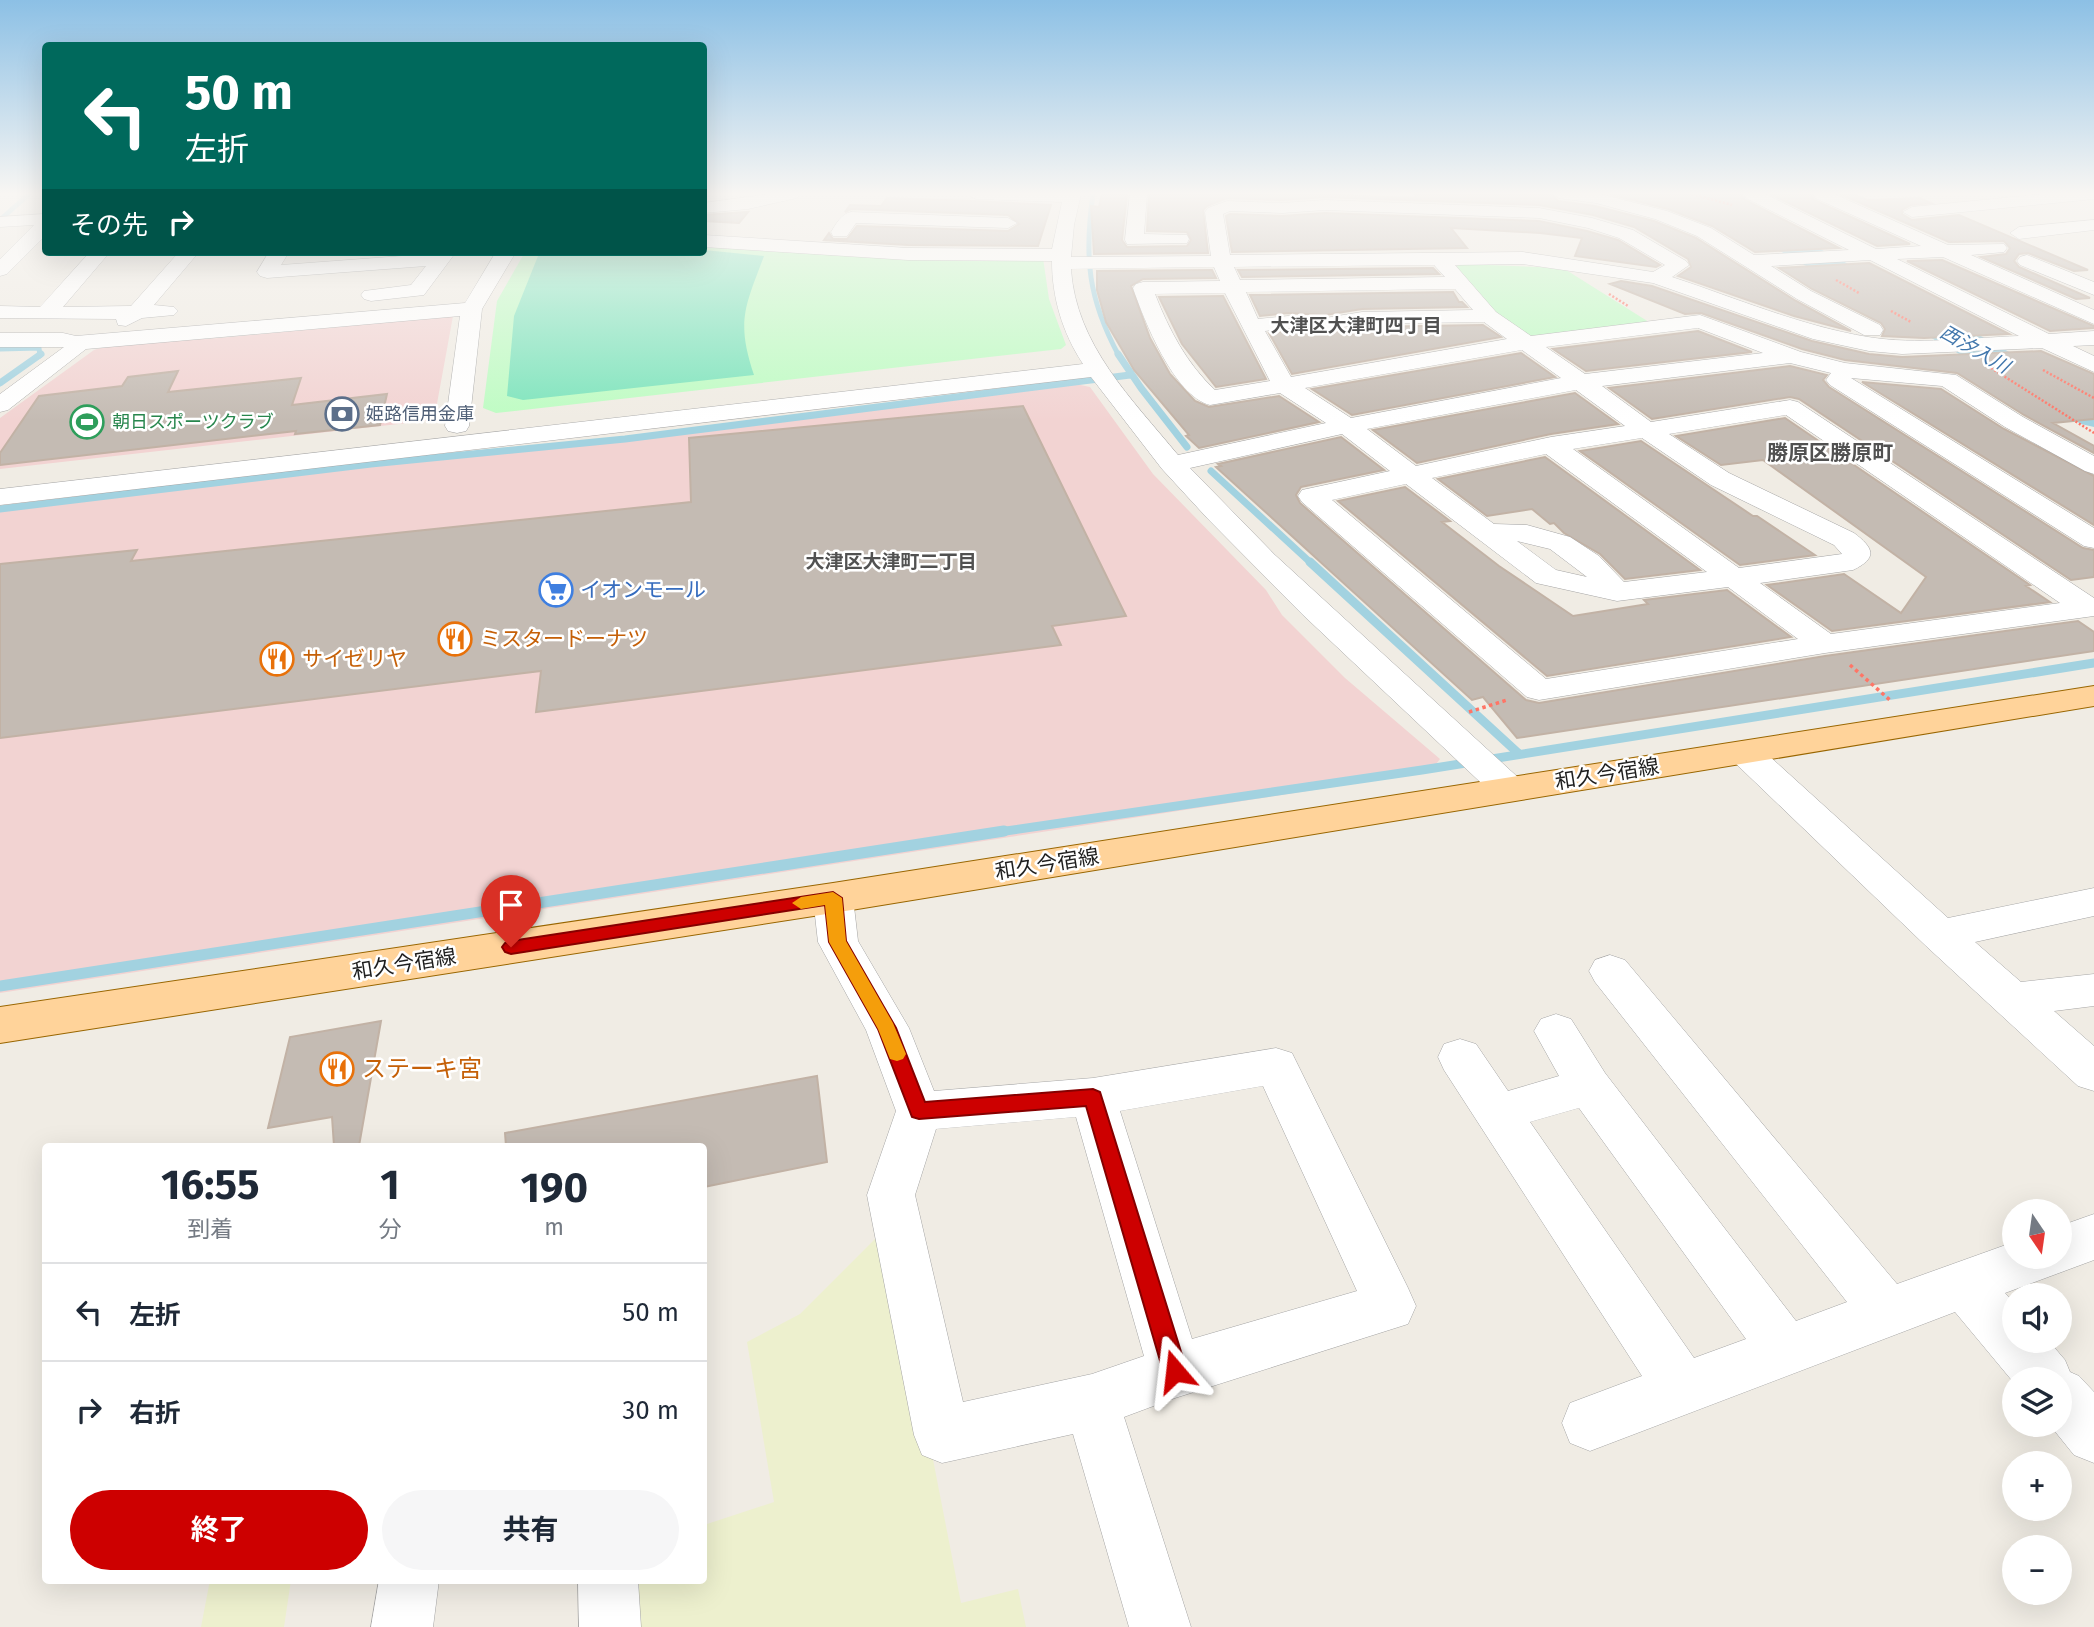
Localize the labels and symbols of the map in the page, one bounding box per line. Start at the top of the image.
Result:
district label: 大津区大津町四丁目 [1270,314,1442,337]
water label: 西汐入川 [1936,320,2015,379]
bank icon: 姫路信用金庫 [323,395,361,433]
sports icon: 朝日スポーツクラブ [68,403,106,441]
place label: 姫路信用金庫 [366,403,474,425]
place label: 朝日スポーツクラブ [112,411,274,433]
district label: 勝原区勝原町 [1767,440,1893,466]
district label: 大津区大津町二丁目 [805,550,977,573]
supermarket icon: イオンモール [537,571,575,609]
place label: イオンモール [580,577,706,603]
restaurant icon: ミスタードーナツ [436,620,474,658]
place label: ミスタードーナツ [480,626,648,652]
restaurant icon: サイゼリヤ [258,640,296,678]
place label: サイゼリヤ [302,646,407,672]
street label: 和久今宿線 [1553,753,1661,795]
street label: 和久今宿線 [993,843,1101,885]
pin [481,875,541,947]
street label: 和久今宿線 [350,943,458,985]
restaurant icon: ステーキ宮 [318,1050,356,1088]
place label: ステーキ宮 [362,1055,482,1083]
north arrow [2002,1199,2072,1269]
position arrow [1138,1334,1212,1408]

